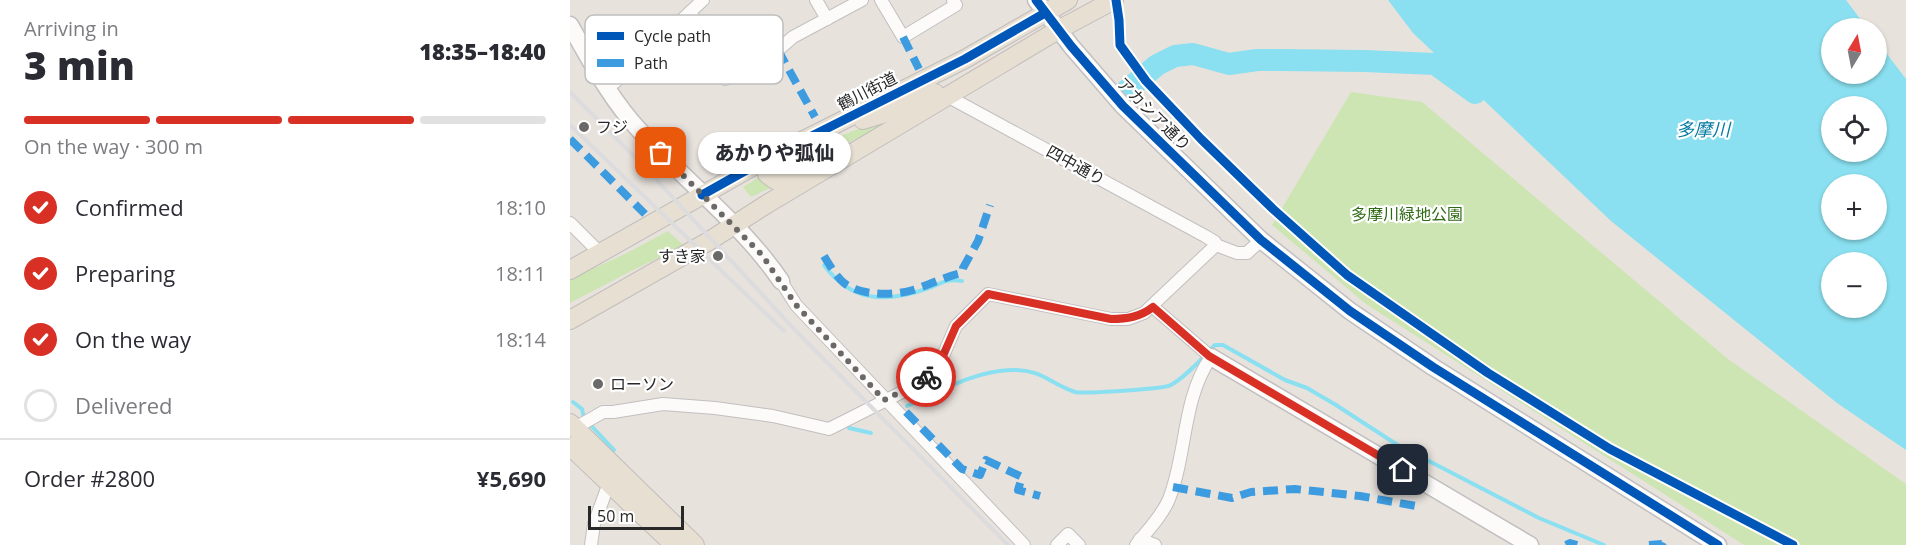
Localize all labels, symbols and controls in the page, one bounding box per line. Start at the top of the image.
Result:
text: Arriving in [24,15,119,42]
legend [585,15,783,84]
north arrow [1821,18,1887,84]
map controls [1821,18,1887,318]
text: Cycle path [634,25,711,47]
text: 18:35–18:40 [419,36,546,66]
text: 3 min [24,38,135,91]
text: Path [634,52,668,74]
street label: 鶴川街道 [833,67,901,115]
street label: アカシア通り [1112,72,1196,156]
button: locate [1821,96,1887,162]
place label: フジ [596,116,628,138]
water label: 多摩川 [1676,117,1732,141]
marker: フジ [577,120,591,134]
pin [635,127,686,178]
callout: あかりや弧仙 [697,132,850,174]
text: On the way · 300 m [24,133,203,160]
icon: bag [644,136,677,169]
text: あかりや弧仙 [715,139,835,166]
street label: 四中通り [1043,140,1109,190]
button: + [1821,174,1887,240]
icon: check [24,191,57,224]
text: Confirmed [75,192,184,222]
text: 18:10 [495,194,546,221]
park label: 多摩川緑地公園 [1351,203,1463,225]
place label: すき家 [658,245,706,267]
marker: すき家 [711,249,725,263]
button: − [1821,252,1887,318]
icon: check [24,257,57,290]
text: Preparing [75,258,175,288]
text: 18:11 [495,260,546,287]
icon: check [24,323,57,356]
text: On the way [75,324,191,354]
text: 18:14 [495,326,546,353]
courier [896,347,956,407]
icon: bike [910,361,943,394]
place label: ローソン [610,373,674,395]
marker: ローソン [591,377,605,391]
text: Delivered [75,390,173,420]
pin [1377,444,1428,495]
icon: home [1386,453,1419,486]
text: Order #2800 [24,463,155,493]
text: ¥5,690 [477,463,546,493]
scale bar [588,503,684,530]
text: 50 m [597,505,634,527]

